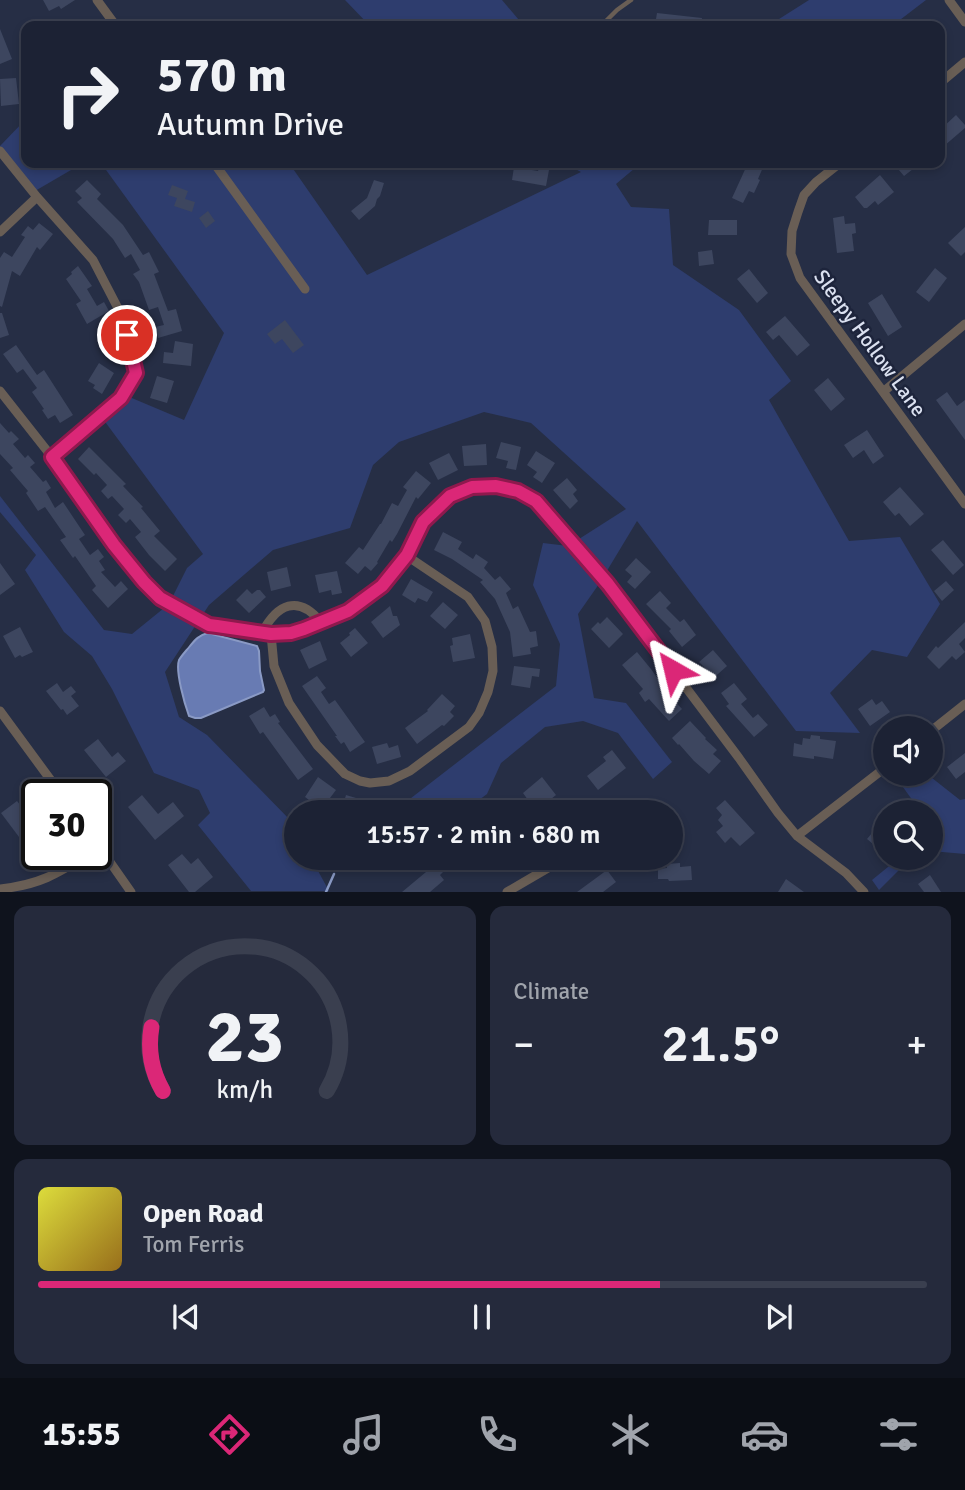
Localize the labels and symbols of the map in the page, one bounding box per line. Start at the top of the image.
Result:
street label: Sleepy Hollow Lane [808,265,932,421]
pin [97,305,157,365]
position arrow [636,633,710,707]
speed limit sign: 30 [21,779,112,870]

